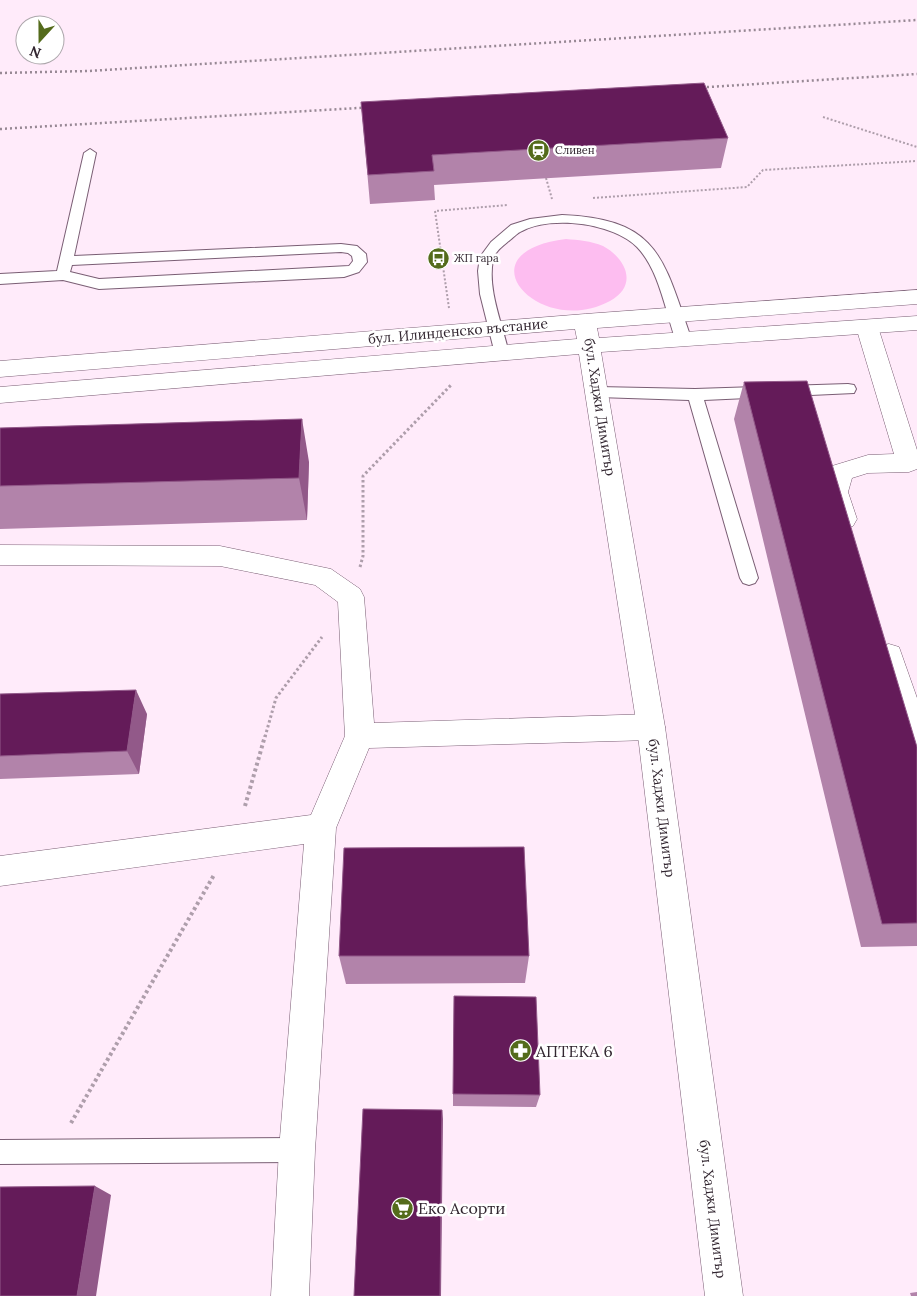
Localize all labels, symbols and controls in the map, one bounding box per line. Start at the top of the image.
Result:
north arrow [15,15,65,65]
text: N [27,42,44,62]
station icon: Сливен [527,138,551,162]
place label: Сливен [555,143,595,157]
bus stop icon: ЖП гара [426,246,450,270]
place label: ЖП гара [454,251,499,265]
street label: бул. Илинденско въстание [367,314,549,348]
street label: бул. Хаджи Димитър [580,337,620,477]
street label: бул. Хаджи Димитър [645,738,679,878]
pharmacy icon: АПТЕКА 6 [508,1039,532,1063]
place label: АПТЕКА 6 [535,1041,613,1061]
street label: бул. Хаджи Димитър [696,1139,730,1279]
supermarket icon: Еко Асорти [390,1196,414,1220]
place label: Еко Асорти [418,1198,505,1218]

